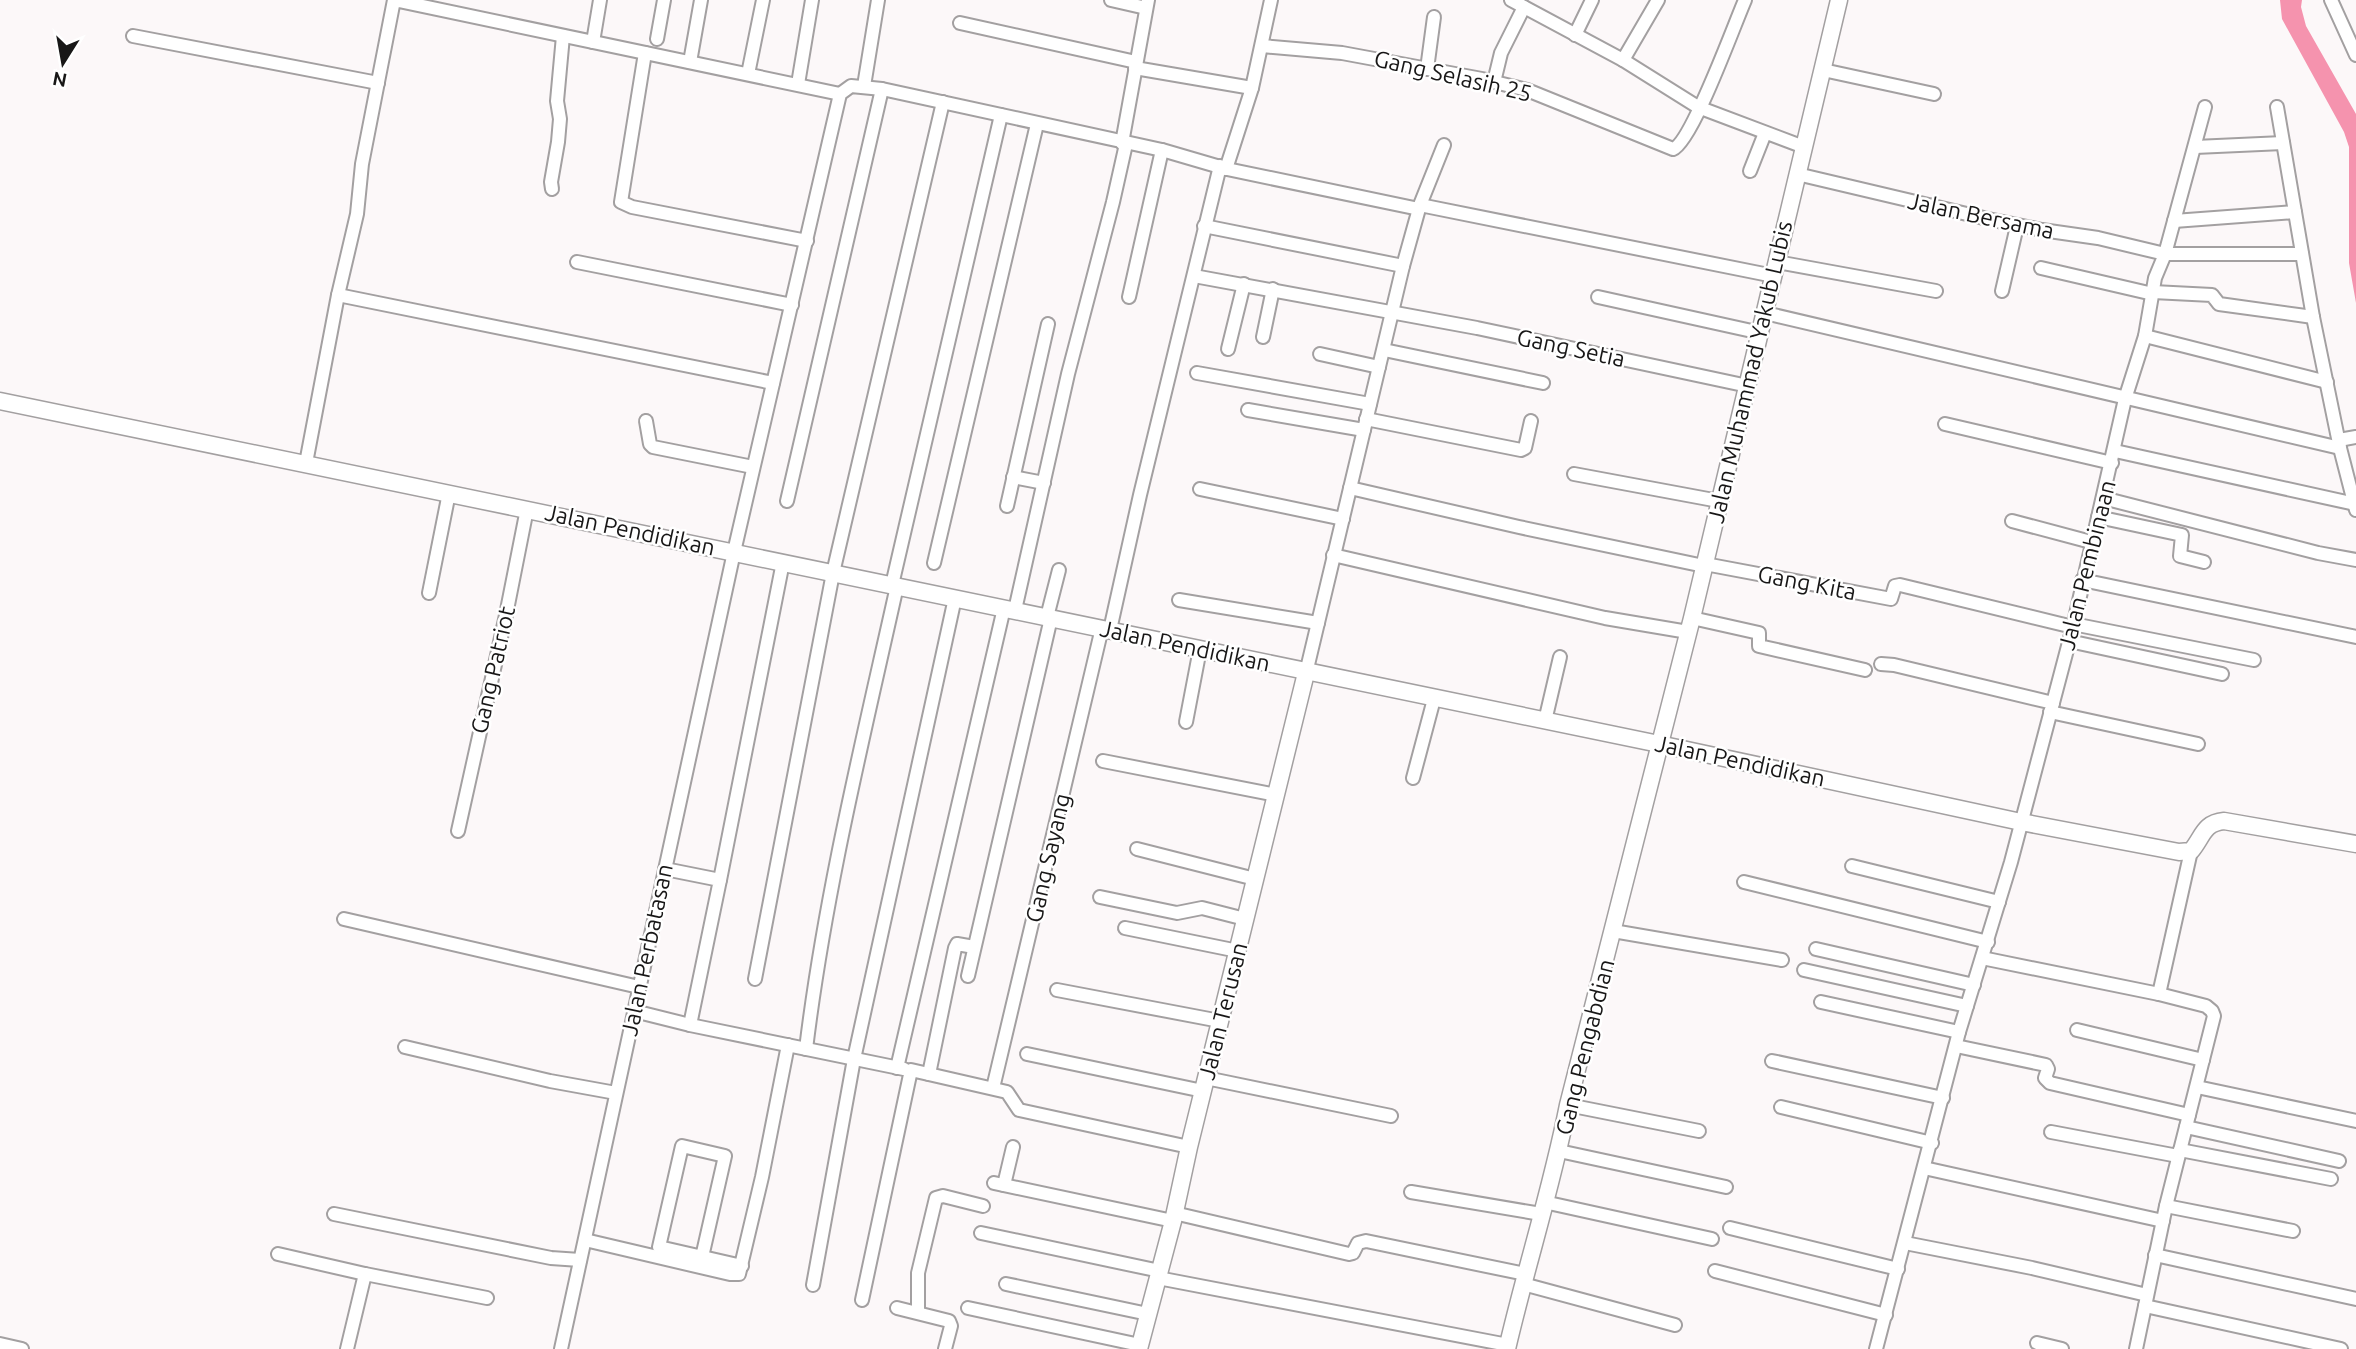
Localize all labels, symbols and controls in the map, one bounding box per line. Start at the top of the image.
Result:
north arrow [28,28,98,98]
street label: Gang Selasih 25 [1372,45,1534,106]
text: N [51,68,69,92]
street label: Jalan Bersama [1906,188,2057,243]
street label: Jalan Muhammad Yakub Lubis [1703,218,1796,525]
street label: Gang Setia [1515,324,1627,371]
street label: Jalan Pembinaan [2053,477,2120,652]
street label: Jalan Pendidikan [543,499,717,560]
street label: Gang Kita [1756,561,1858,604]
street label: Gang Patriot [466,604,519,736]
street label: Jalan Pendidikan [1098,615,1272,676]
street label: Jalan Pendidikan [1653,730,1827,791]
street label: Gang Sayang [1021,791,1075,925]
street label: Jalan Perbatasan [616,862,677,1038]
street label: Jalan Terusan [1193,940,1252,1082]
street label: Gang Pengabdian [1551,956,1618,1137]

